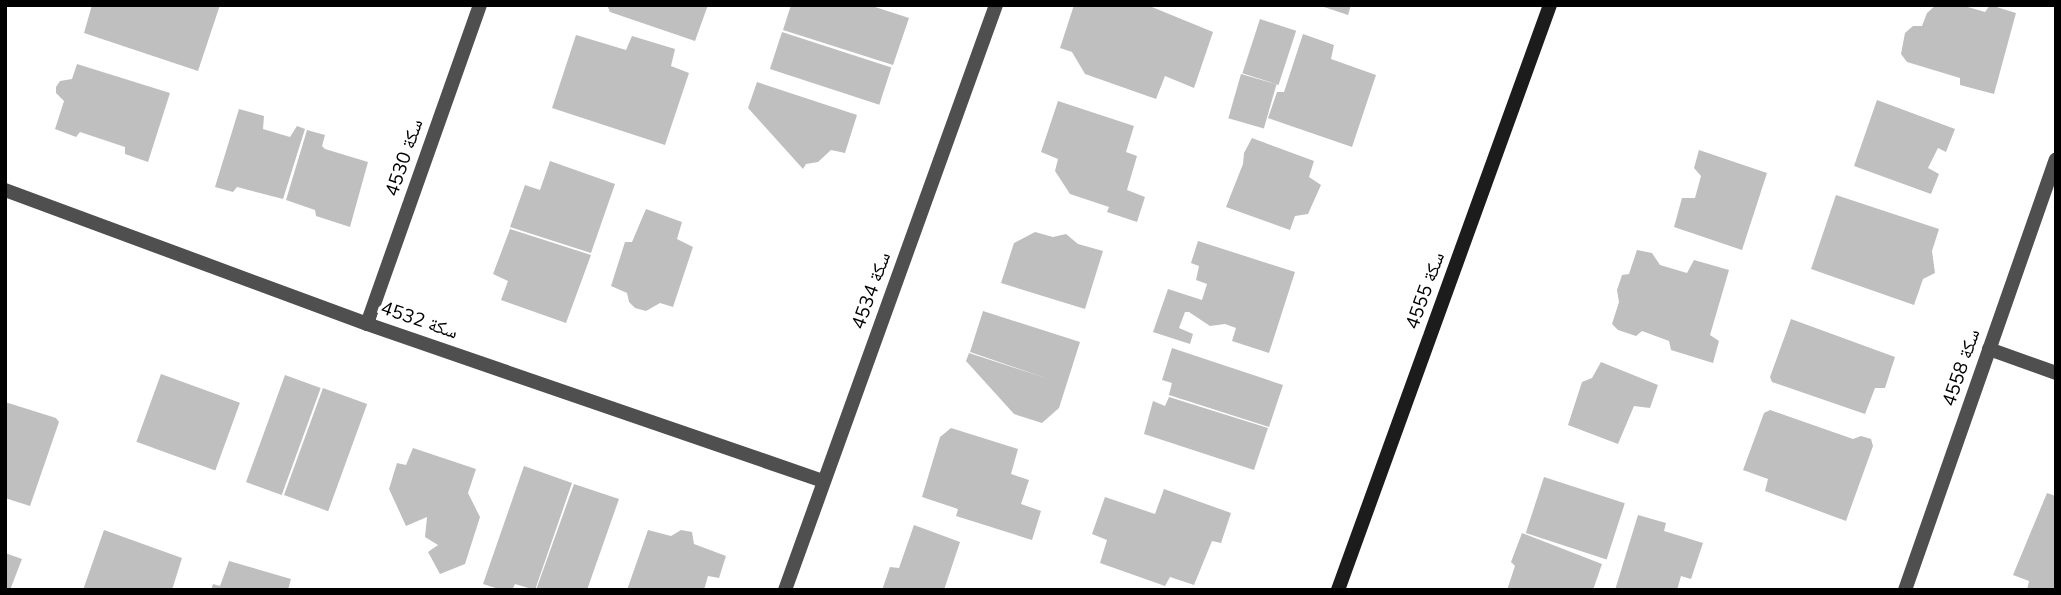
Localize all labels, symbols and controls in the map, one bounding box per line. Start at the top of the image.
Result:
street label: سكة 4530 [381,116,429,200]
street label: سكة 4534 [848,249,896,333]
street label: سكة 4555 [1402,249,1450,333]
street label: سكة 4532 [377,297,461,345]
street label: سكة 4558 [1938,326,1986,410]

